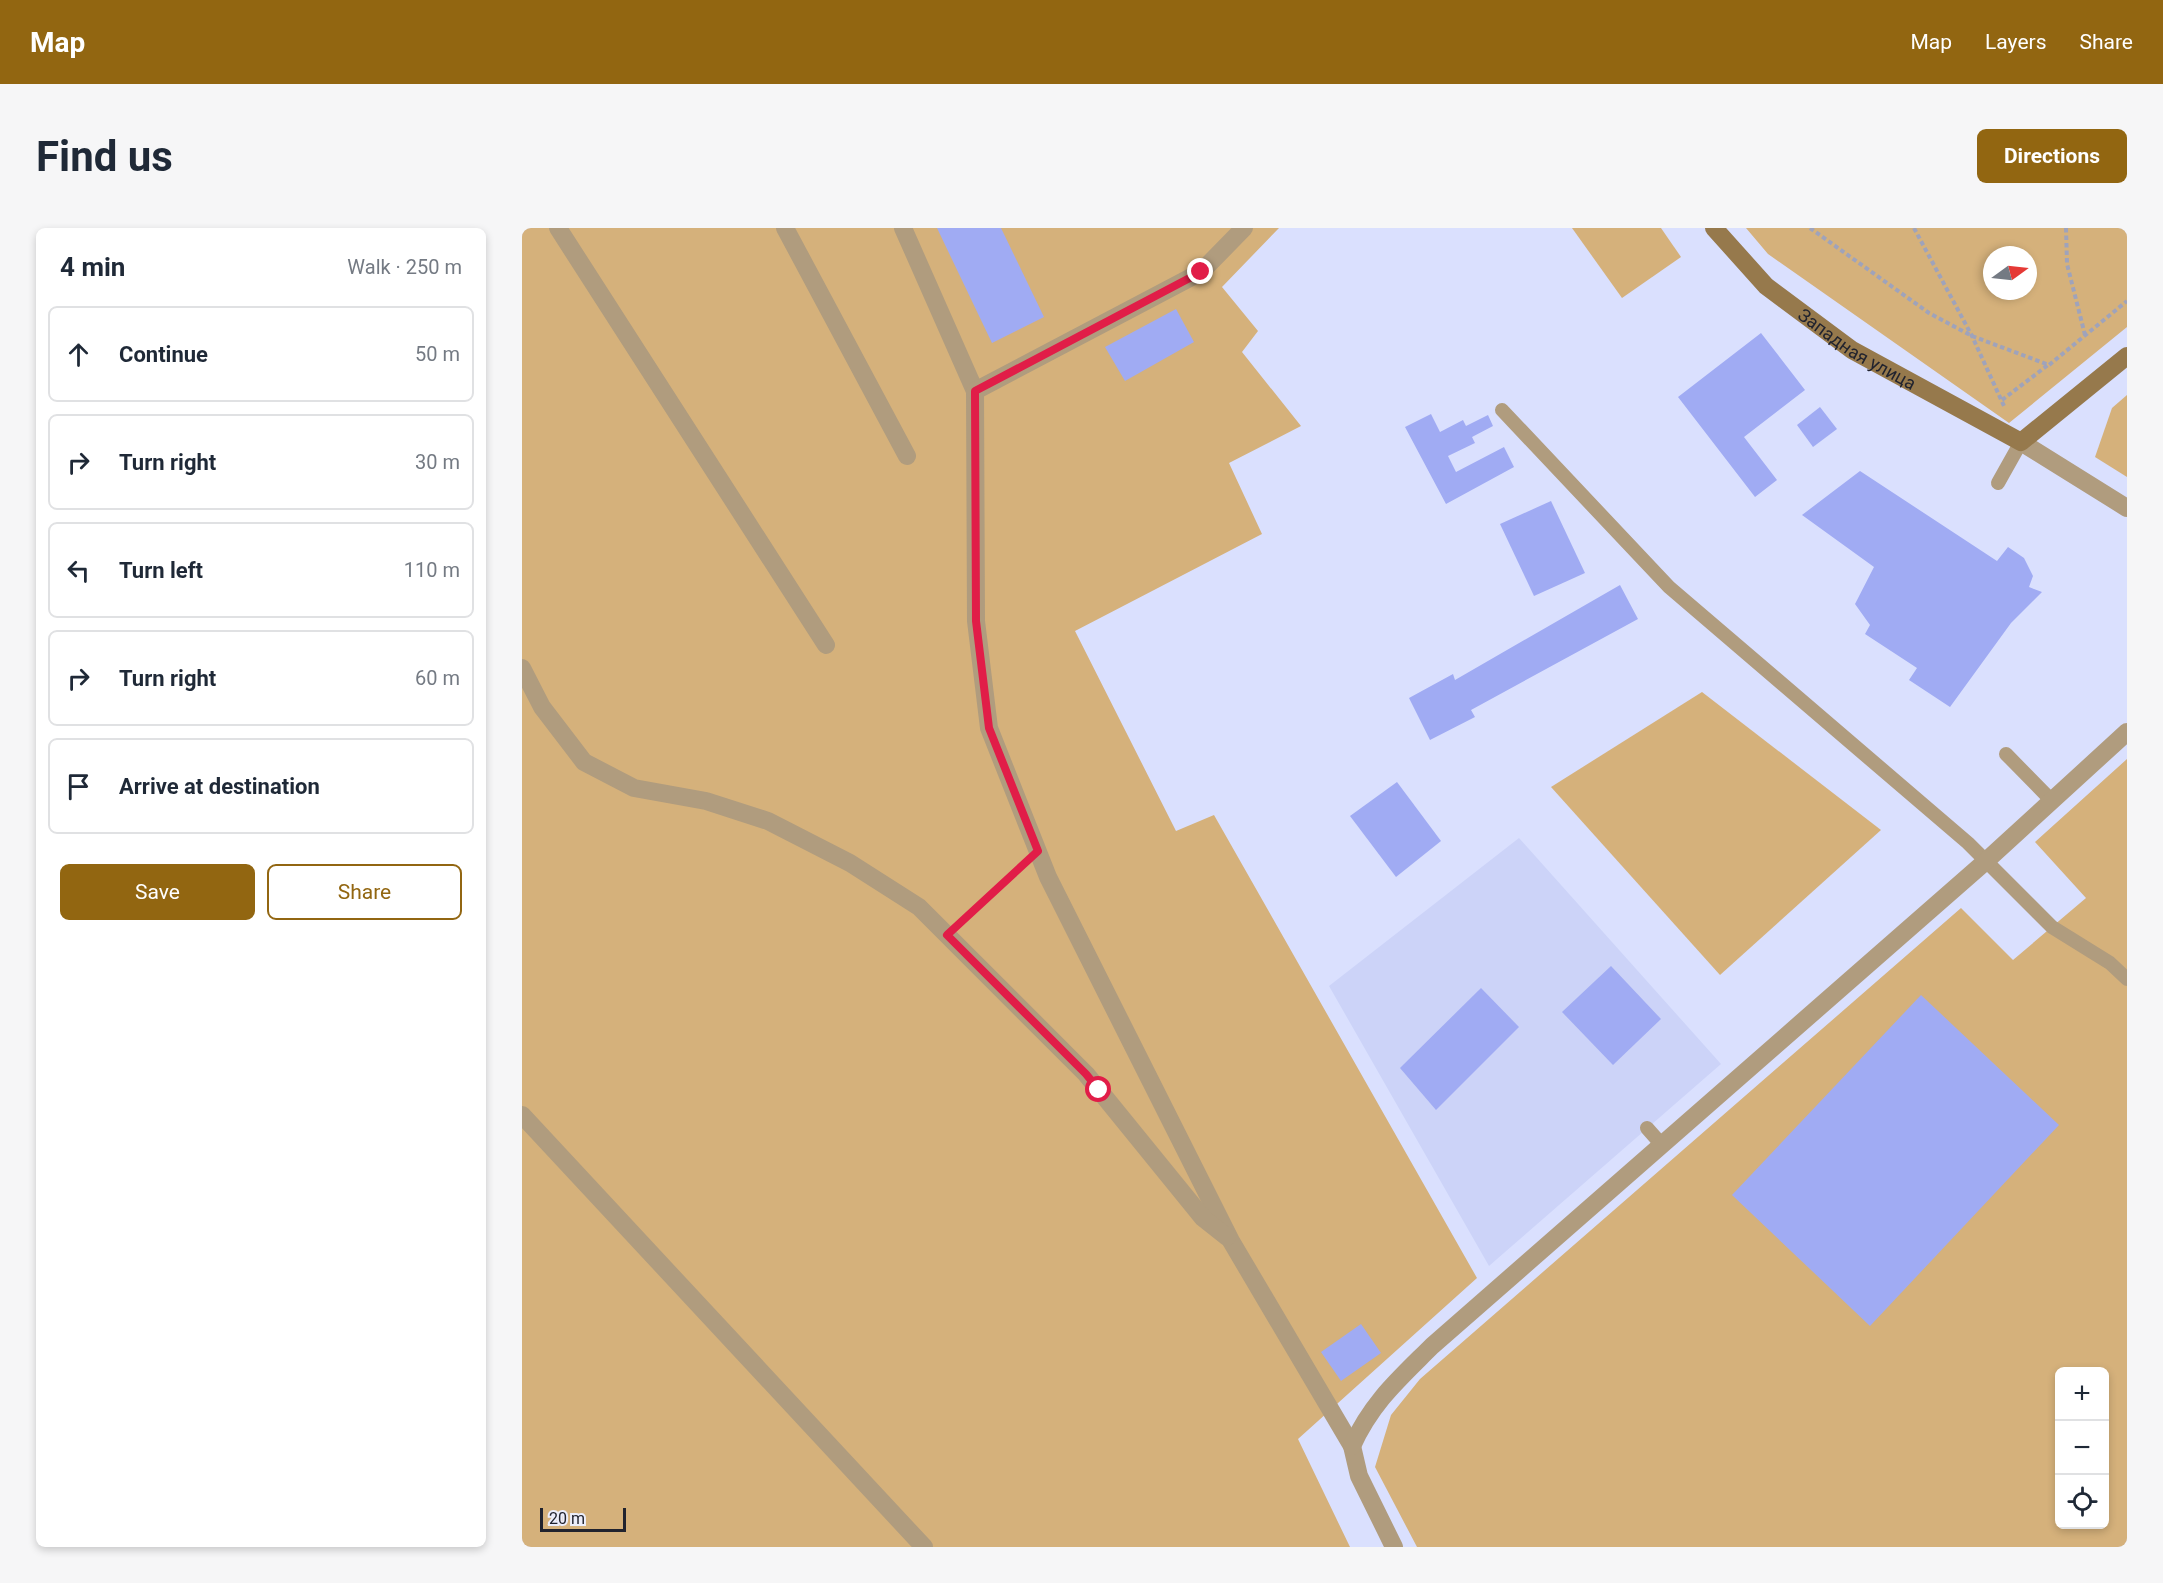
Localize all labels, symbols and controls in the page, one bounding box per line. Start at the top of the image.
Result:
text: Map [30,26,85,59]
text: Map [1910,30,1952,54]
text: Layers [1985,30,2046,54]
text: Share [2079,30,2133,54]
button: Directions [1977,129,2127,183]
text: Find us [36,132,173,181]
north arrow [1983,246,2037,300]
text: 4 min [60,252,125,282]
text: Walk · 250 m [347,255,462,279]
route end [1187,258,1213,284]
street label: Западная улица [1795,303,1920,393]
icon: ahead [62,338,95,371]
text: Continue [119,342,208,367]
text: 50 m [415,342,460,366]
icon: right [62,446,95,479]
text: Turn right [119,450,216,475]
text: 30 m [415,450,460,474]
icon: left [62,554,95,587]
text: Turn left [119,558,203,583]
text: 110 m [404,558,460,582]
icon: right [62,662,95,695]
text: Turn right [119,666,216,691]
text: 60 m [415,666,460,690]
icon: arrive [62,770,95,803]
text: Arrive at destination [119,774,320,799]
button: Save [60,864,255,920]
button: Share [267,864,462,920]
route start [1085,1076,1111,1102]
map controls [2055,1367,2109,1529]
button: + [2055,1367,2109,1421]
button: − [2055,1421,2109,1475]
button: locate [2055,1475,2109,1529]
scale bar [540,1505,626,1532]
text: 20 m [549,1509,585,1528]

